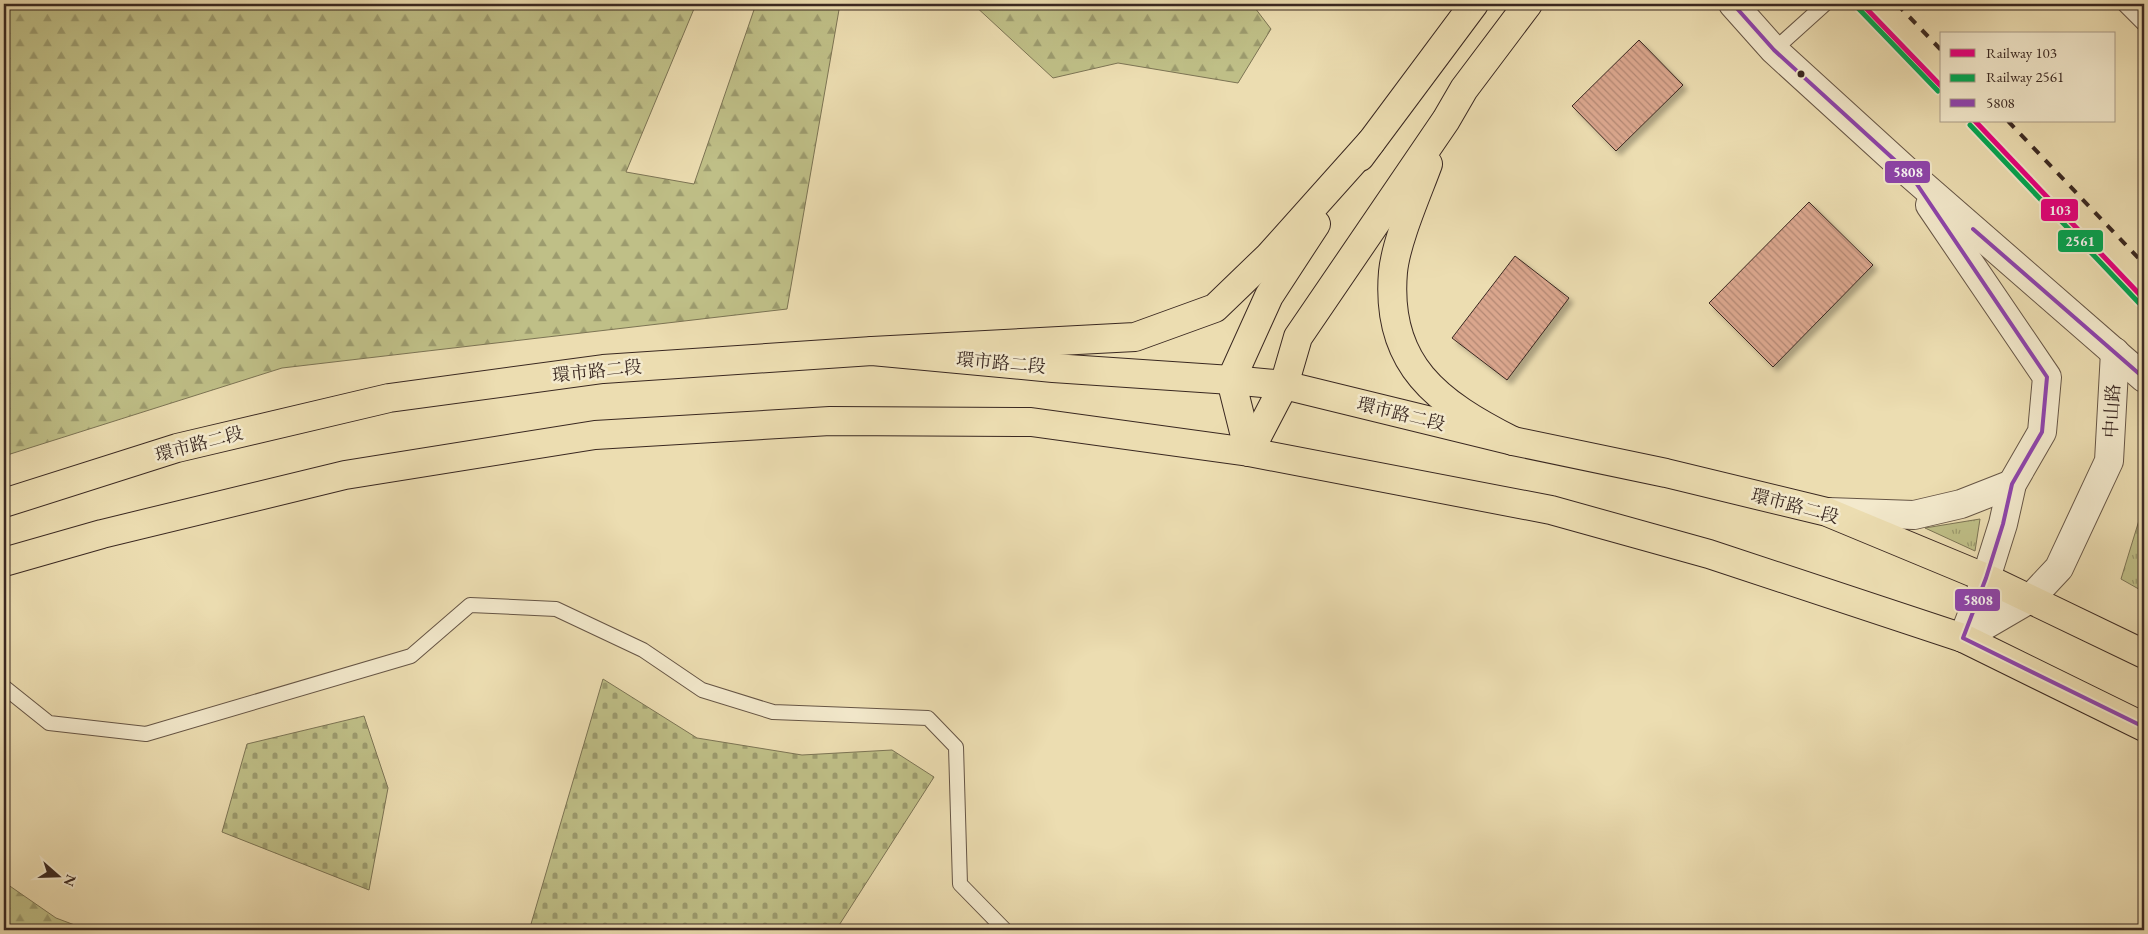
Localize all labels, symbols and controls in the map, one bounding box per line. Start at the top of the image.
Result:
legend [1940,32,2116,122]
text: Railway 103 [1986,43,2057,62]
text: Railway 2561 [1986,67,2064,86]
unlabelled marker [1796,69,1806,79]
text: 5808 [1986,93,2015,112]
line badge: 5808 [1884,160,1931,184]
text: 5808 [1893,163,1923,181]
line badge: 103 [2040,198,2079,222]
text: 103 [2049,201,2071,219]
line badge: 2561 [2057,229,2104,253]
text: 2561 [2065,232,2095,250]
street label: 環市路二段 [955,347,1047,378]
street label: 環市路二段 [551,354,643,387]
street label: 中山路 [2099,383,2124,439]
street label: 環市路二段 [1355,391,1448,436]
street label: 環市路二段 [152,421,245,466]
street label: 環市路二段 [1749,483,1842,528]
line badge: 5808 [1954,588,2001,612]
text: 5808 [1963,591,1993,609]
north arrow [32,852,82,902]
text: N [60,872,81,889]

